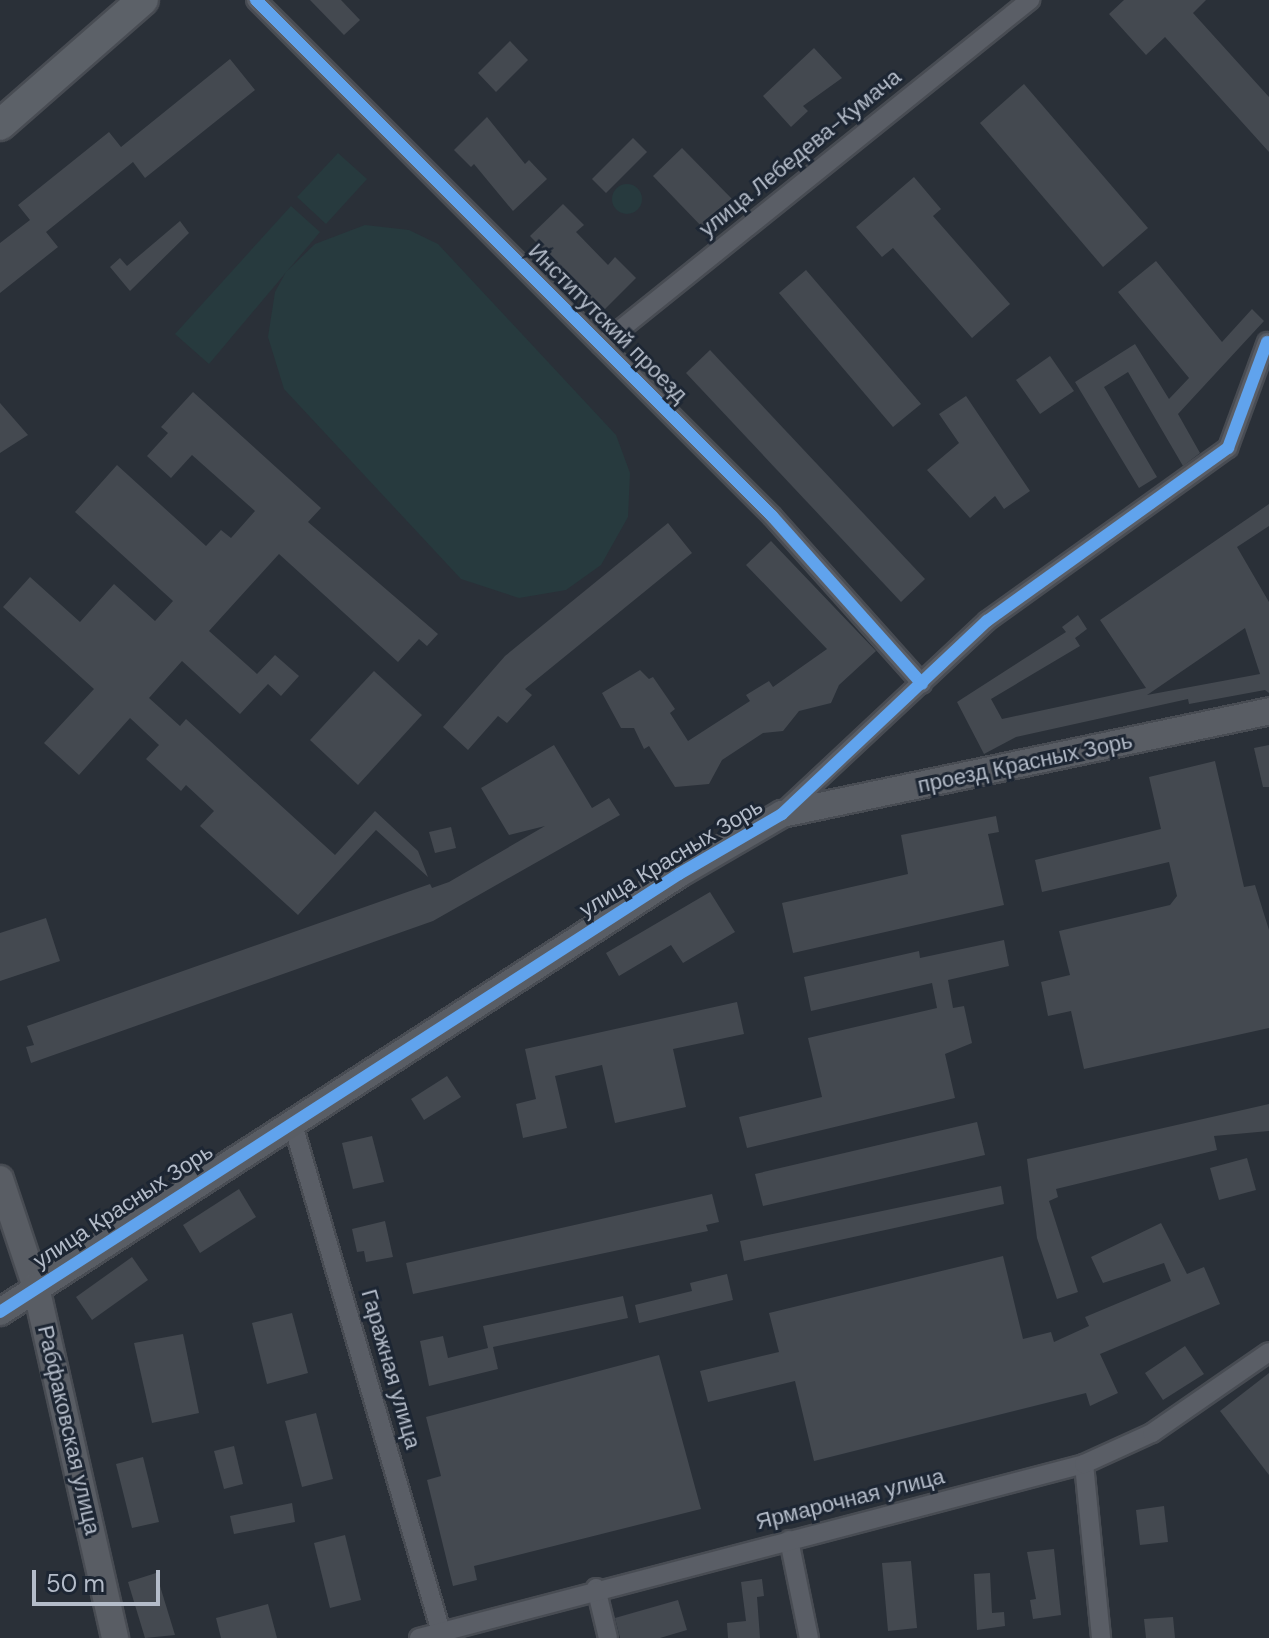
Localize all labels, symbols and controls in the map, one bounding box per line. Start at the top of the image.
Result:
street label: улица Лебедева-Кумача [694,64,906,242]
street label: Институтский проезд [523,238,693,408]
street label: проезд Красных Зорь [915,727,1135,799]
street label: улица Красных Зорь [575,793,767,923]
street label: улица Красных Зорь [28,1138,218,1274]
street label: Гаражная улица [356,1286,426,1452]
street label: Рабфаковская улица [32,1323,106,1537]
street label: Ярмарочная улица [753,1463,947,1535]
scale bar [36,1554,164,1604]
text: 50 m [46,1568,105,1599]

